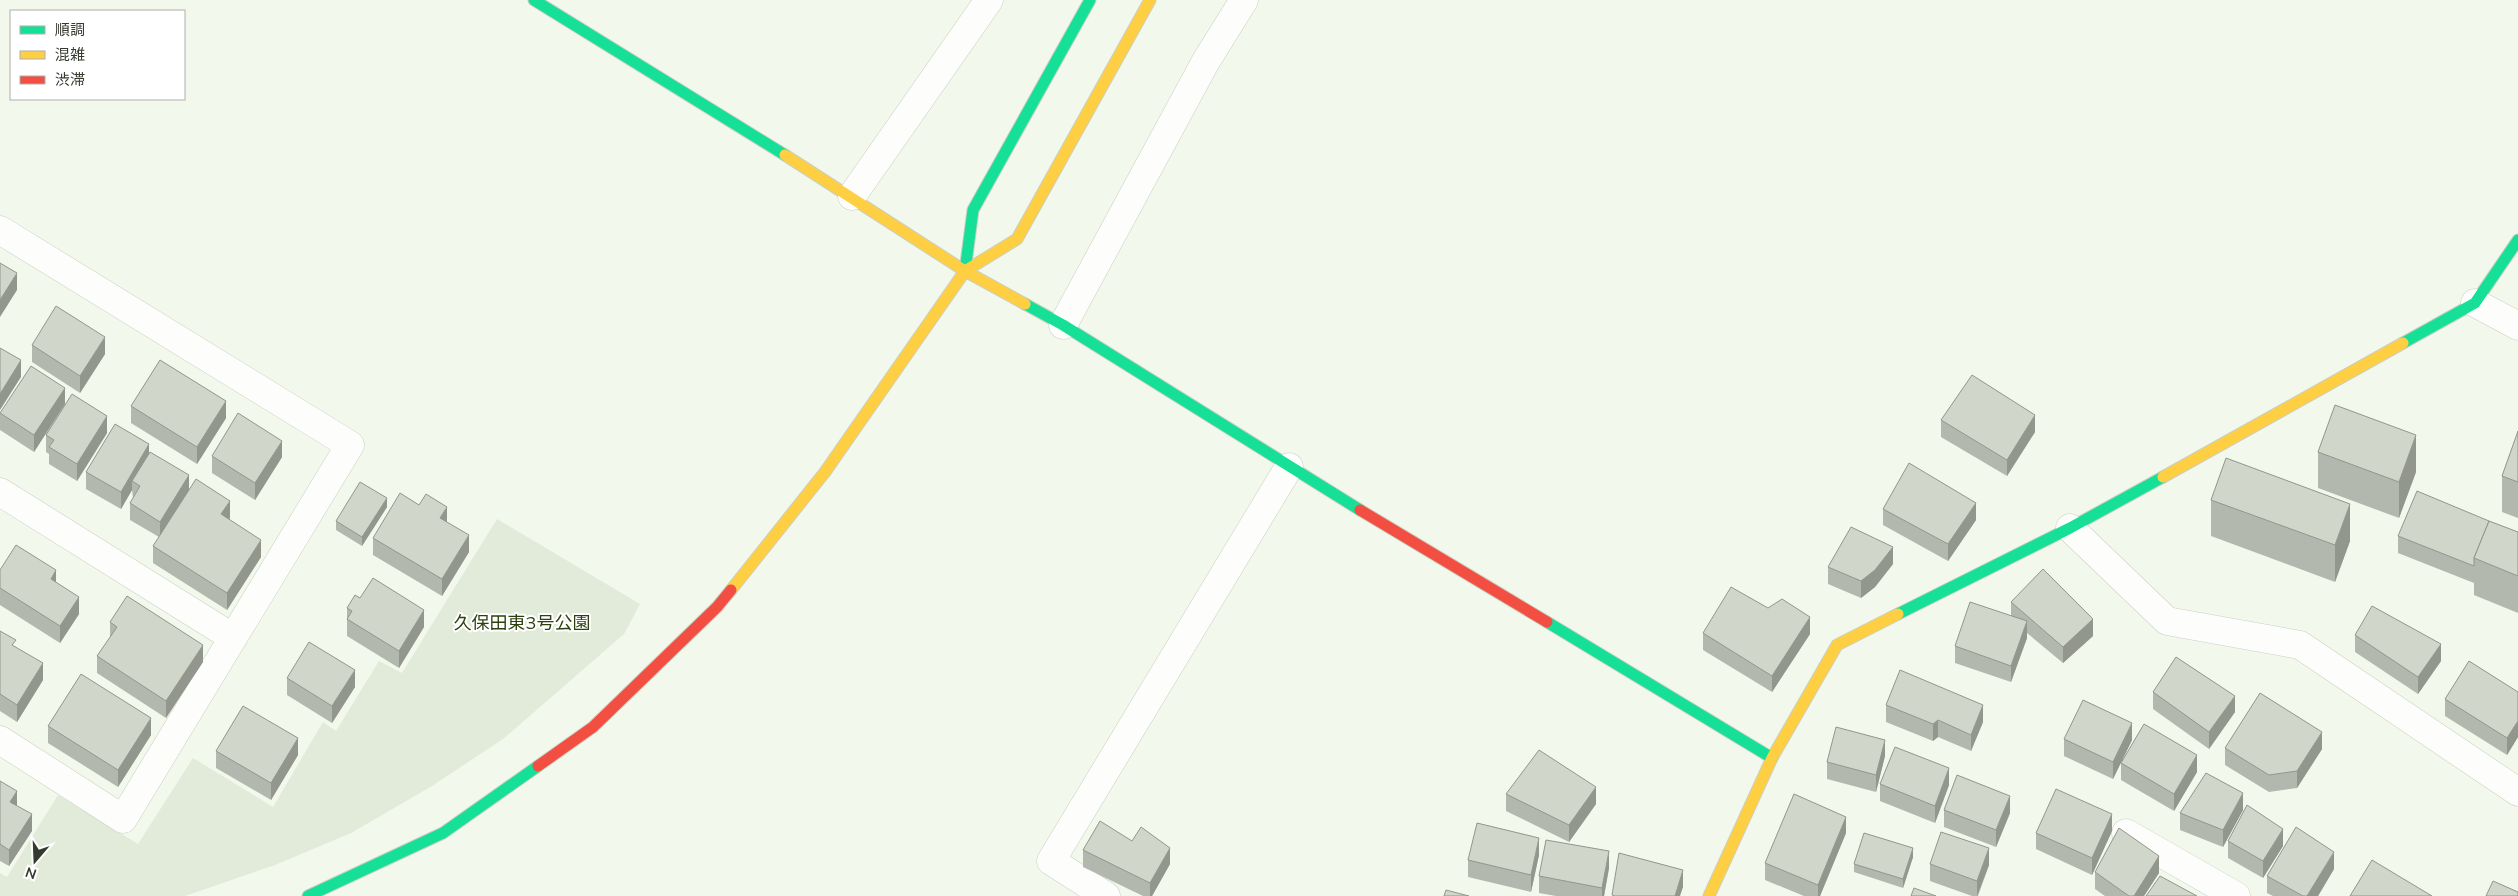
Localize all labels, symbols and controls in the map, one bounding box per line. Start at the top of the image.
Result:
legend [10,10,185,100]
text: 順調 [55,20,85,39]
text: 混雑 [55,45,85,64]
text: 渋滞 [55,70,85,89]
park label: 久保田東3号公園 [454,611,590,634]
north arrow [10,836,60,886]
text: N [23,863,39,884]

